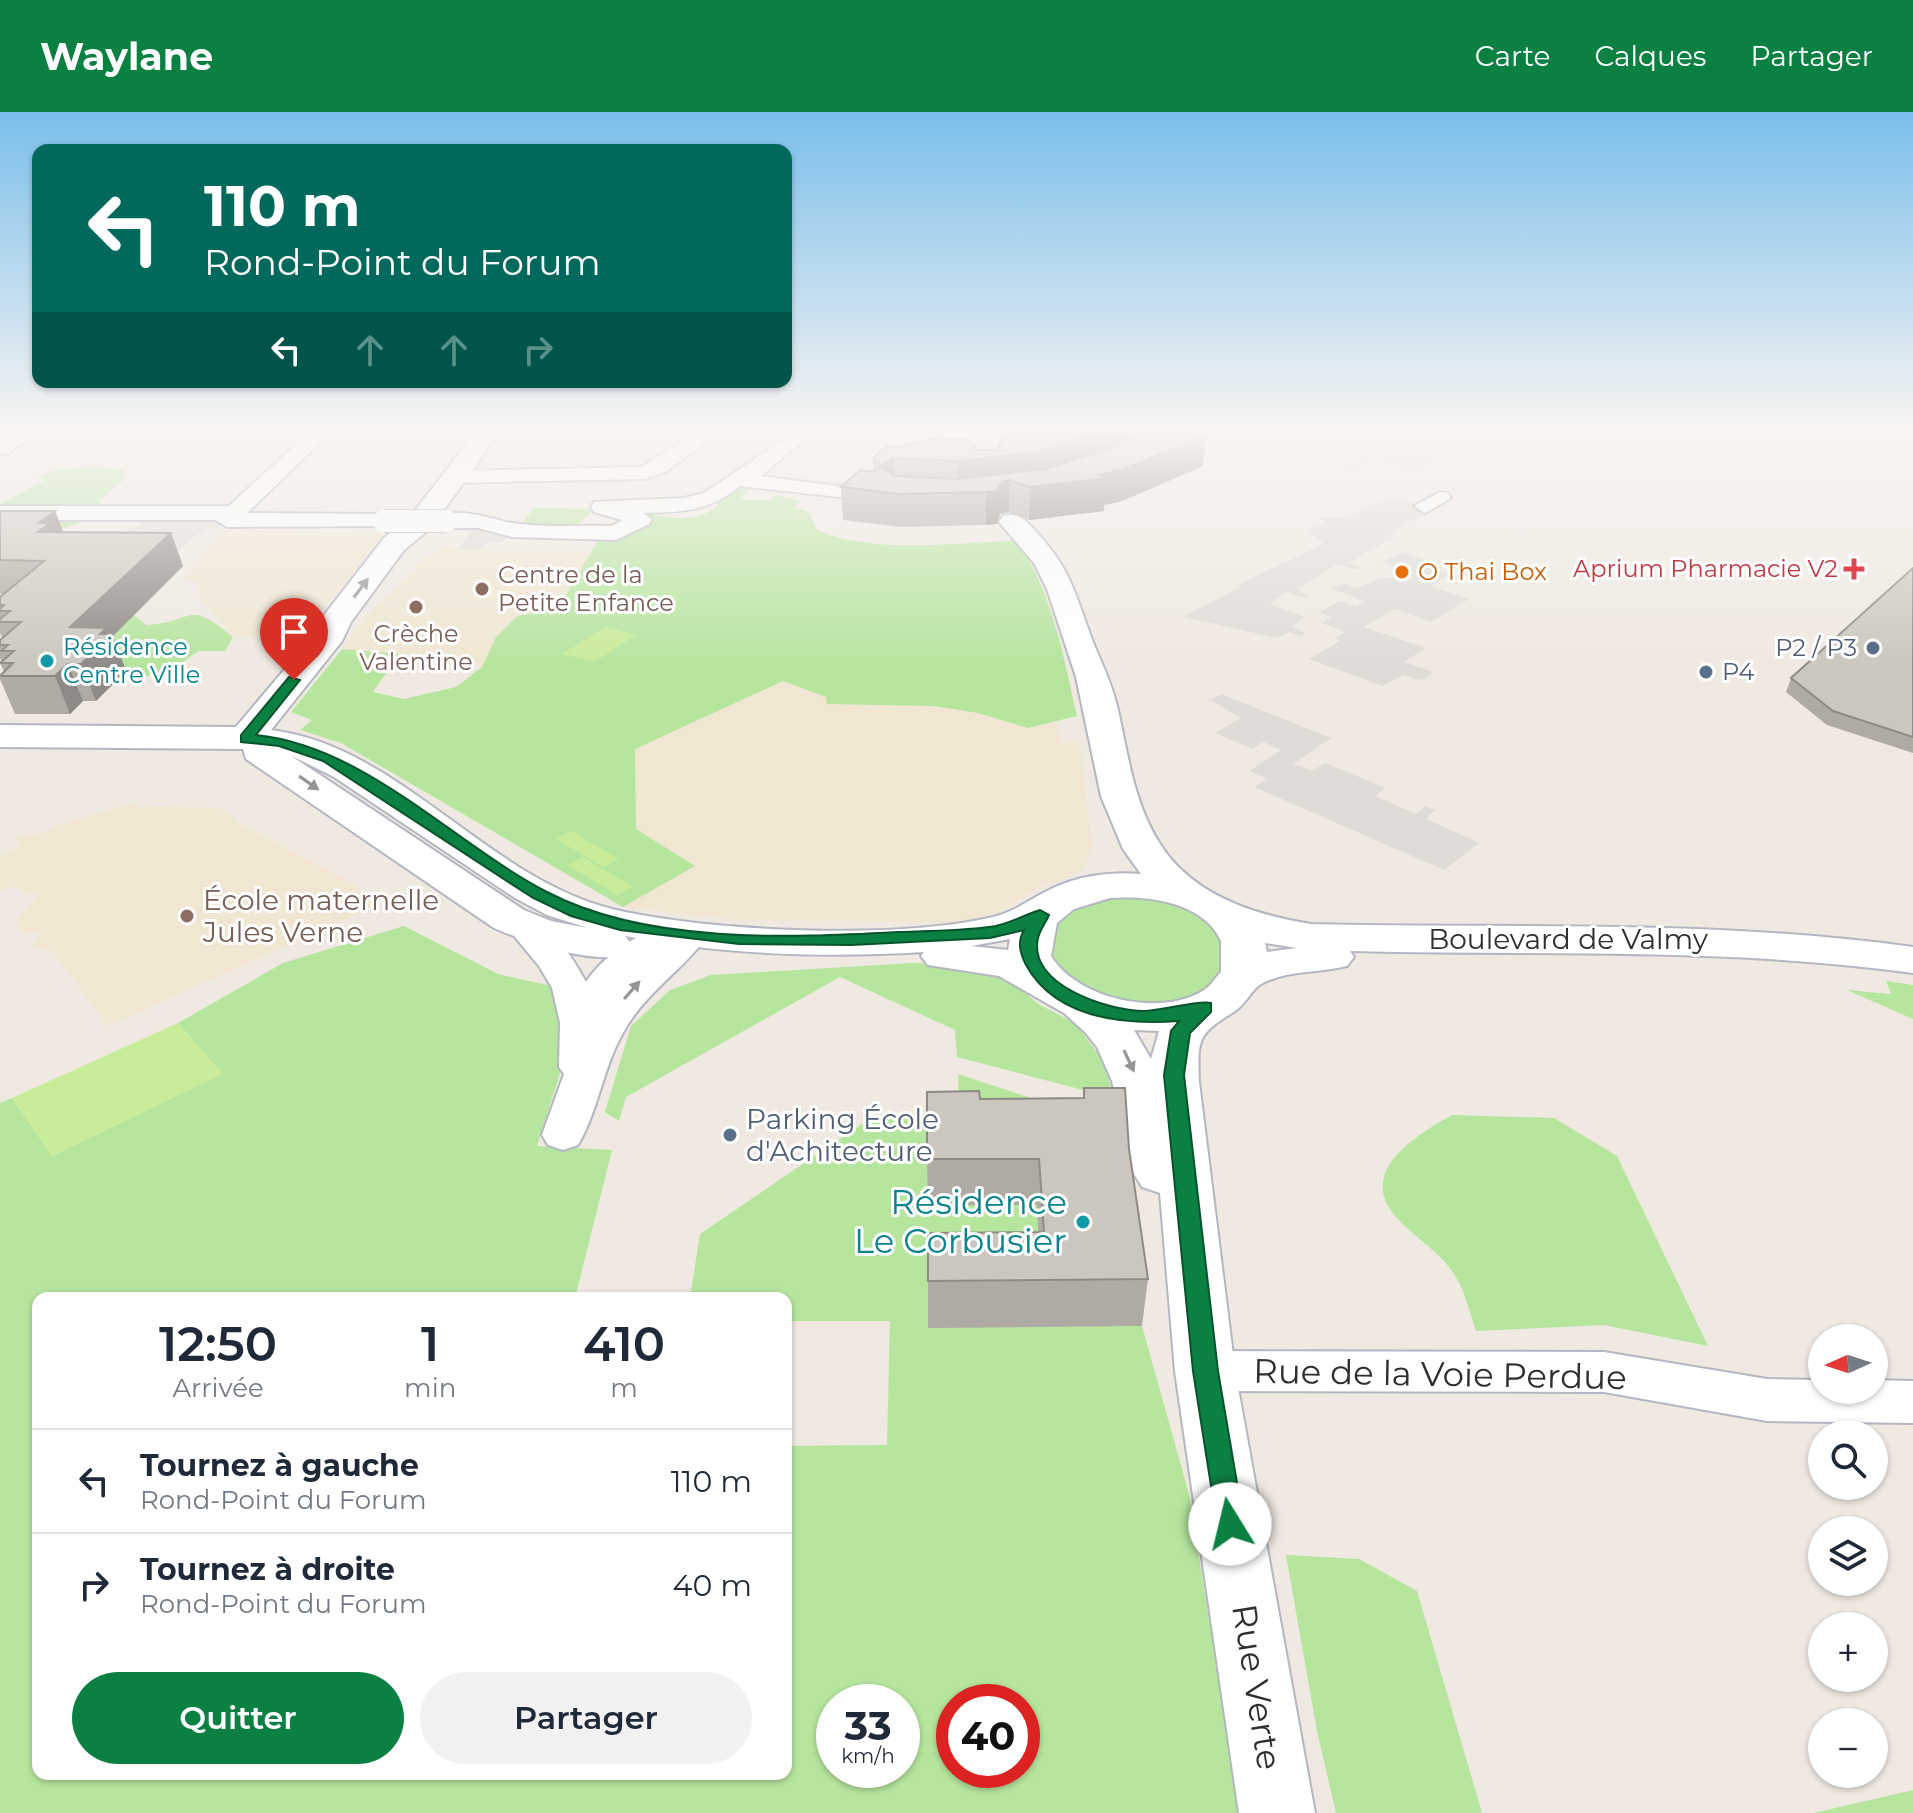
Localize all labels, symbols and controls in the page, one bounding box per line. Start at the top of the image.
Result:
text: Waylane [40,33,213,80]
text: Carte [1475,39,1550,73]
text: Calques [1594,39,1706,73]
text: Partager [1750,39,1873,73]
text: 110 m [204,172,361,240]
icon: left [72,176,176,280]
text: Rond-Point du Forum [204,240,601,284]
icon: left [264,328,308,372]
icon: ahead [348,328,392,372]
icon: ahead [432,328,476,372]
icon: right [516,328,560,372]
place label: Aprium Pharmacie V2 [1573,554,1838,583]
place label: O Thai Box [1418,557,1547,586]
place label: Centre de la Petite Enfance [498,560,674,617]
marker: Aprium Pharmacie V2 [1845,560,1863,578]
marker: O Thai Box [1393,563,1411,581]
one-way arrow [352,578,368,598]
marker: Centre de la Petite Enfance [473,580,491,598]
pin [260,598,328,680]
marker: Crèche Valentine [407,598,425,616]
icon: arrive [272,610,316,654]
place label: Crèche Valentine [359,619,473,676]
place label: Résidence Centre Ville [63,632,200,689]
place label: P2 / P3 [1775,633,1857,662]
marker: P2 / P3 [1864,639,1882,657]
marker: Résidence Centre Ville [38,652,56,670]
place label: P4 [1722,657,1755,686]
marker: P4 [1697,663,1715,681]
one-way arrow [299,775,320,790]
place label: École maternelle Jules Verne [202,883,439,949]
marker: École maternelle Jules Verne [178,907,196,925]
street label: Boulevard de Valmy [1428,922,1709,956]
one-way arrow [623,981,640,1001]
one-way arrow [1122,1049,1135,1073]
place label: Parking École d'Achitecture [746,1102,939,1168]
marker: Parking École d'Achitecture [721,1126,739,1144]
place label: Résidence Le Corbusier [854,1181,1067,1262]
marker: Résidence Le Corbusier [1074,1213,1092,1231]
text: 12:50 [159,1315,277,1373]
text: 1 [421,1315,439,1373]
text: 410 [583,1315,665,1373]
north arrow [1808,1324,1888,1404]
map controls [1808,1324,1888,1788]
street label: Rue de la Voie Perdue [1253,1350,1627,1398]
text: Arrivée [172,1372,264,1404]
text: min [404,1372,456,1404]
text: m [610,1372,638,1404]
button: search [1808,1420,1888,1500]
text: Tournez à gauche [140,1447,419,1484]
icon: left [72,1459,116,1503]
text: 110 m [671,1463,752,1500]
position arrow [1188,1482,1272,1566]
text: Rond-Point du Forum [140,1484,427,1516]
button: layers [1808,1516,1888,1596]
text: Tournez à droite [140,1551,395,1588]
icon: right [72,1563,116,1607]
text: 40 m [673,1567,752,1604]
text: Rond-Point du Forum [140,1588,427,1620]
street label: Rue Verte [1223,1601,1291,1773]
button: + [1808,1612,1888,1692]
button: Quitter [72,1672,404,1764]
button: Partager [420,1672,752,1764]
speed limit sign: 40 [936,1684,1040,1788]
text: 33 [844,1701,892,1750]
button: − [1808,1708,1888,1788]
text: km/h [841,1744,895,1768]

